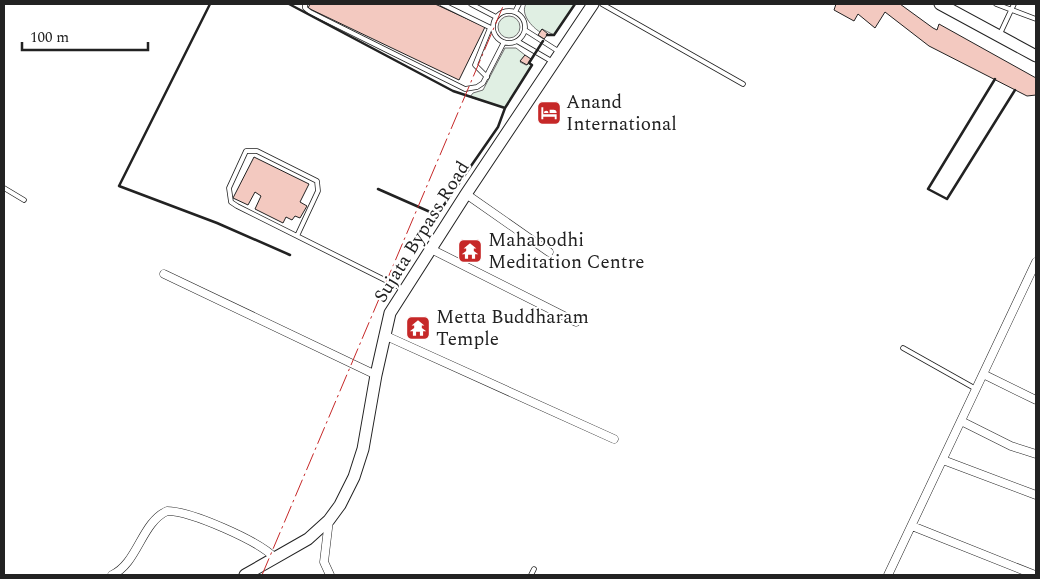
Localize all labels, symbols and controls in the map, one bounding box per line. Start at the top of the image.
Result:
scale bar [22,20,149,52]
text: 100 m [30,26,69,49]
place label: Anand International [566,88,677,139]
hotel icon: Anand International [536,100,562,126]
street label: Sujata Bypass Road [367,155,477,309]
place label: Mahabodhi Meditation Centre [488,226,644,277]
temple icon: Mahabodhi Meditation Centre [457,238,483,264]
place label: Metta Buddharam Temple [436,303,589,354]
temple icon: Metta Buddharam Temple [405,315,431,341]

